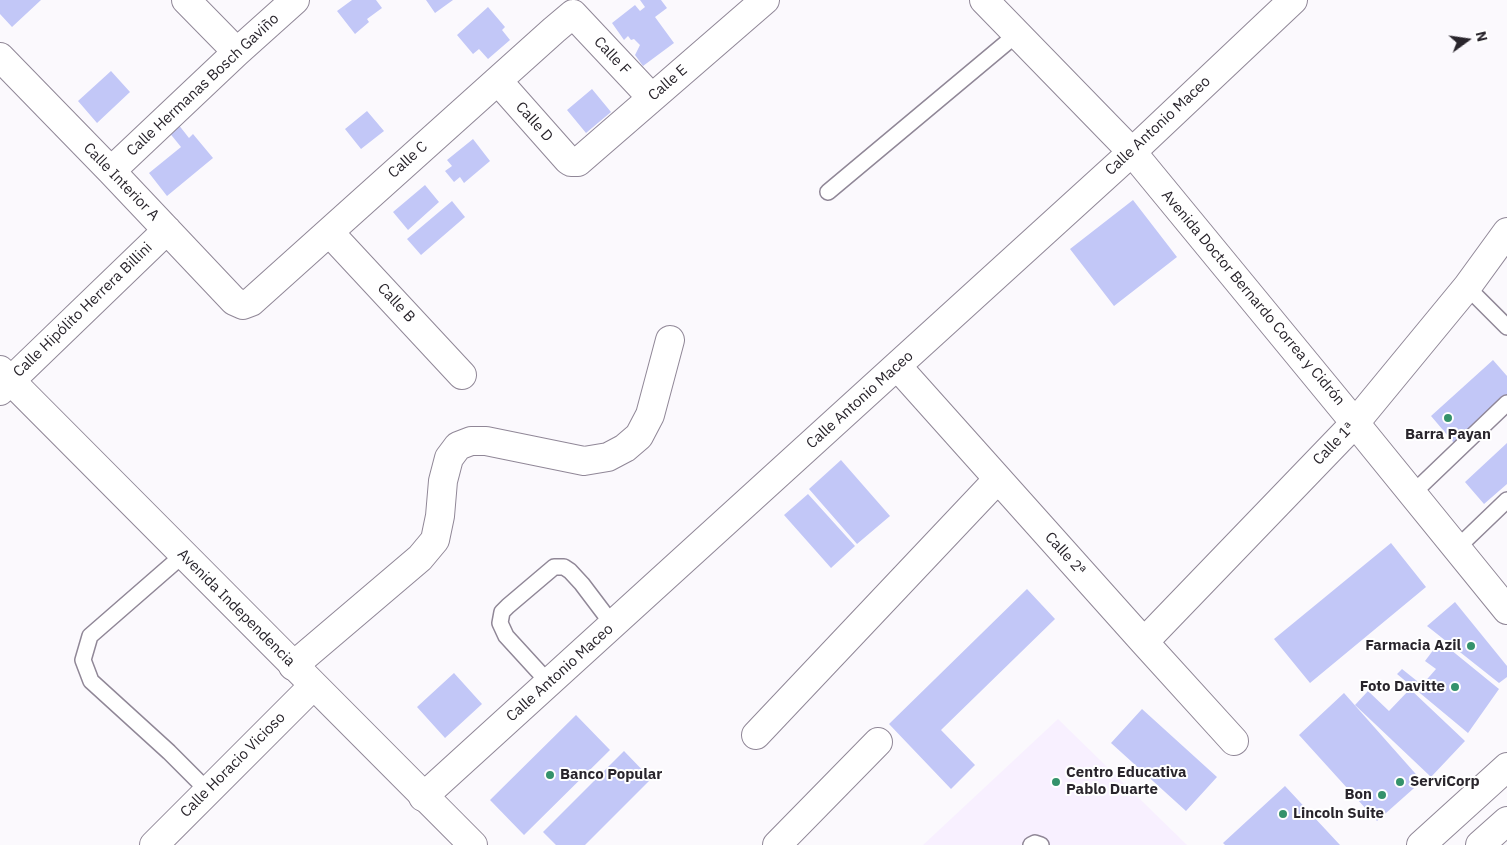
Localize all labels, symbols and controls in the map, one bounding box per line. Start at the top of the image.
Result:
street label: Calle Hermanas Bosch Gaviño [123,10,283,160]
north arrow [1442,15,1492,65]
text: N [1472,29,1492,43]
street label: Calle F [590,33,634,79]
street label: Calle E [645,61,691,105]
street label: Calle Antonio Maceo [1102,73,1214,179]
street label: Calle D [512,98,556,146]
street label: Calle C [385,138,431,182]
street label: Calle Interior A [79,139,163,225]
street label: Avenida Doctor Bernardo Correa y Cidrón [1158,187,1348,409]
street label: Calle Hipólito Herrera Billini [10,239,156,381]
street label: Calle B [373,280,419,326]
street label: Calle Antonio Maceo [803,347,917,453]
marker: Barra Payan [1442,412,1454,424]
street label: Calle 1ª [1309,419,1359,469]
place label: Barra Payan [1405,426,1491,444]
street label: Calle 2ª [1041,529,1089,579]
street label: Avenida Independencia [173,545,299,671]
street label: Calle Antonio Maceo [503,620,617,726]
place label: Farmacia Azil [1365,637,1461,655]
marker: Farmacia Azil [1465,640,1477,652]
place label: Foto Davitte [1360,678,1445,696]
marker: Foto Davitte [1449,681,1461,693]
street label: Calle Horacio Vicioso [177,709,289,821]
place label: Centro Educativa Pablo Duarte [1066,764,1187,799]
place label: Banco Popular [560,766,662,784]
marker: Banco Popular [544,769,556,781]
place label: ServiCorp [1410,773,1480,791]
marker: Centro Educativa Pablo Duarte [1050,776,1062,788]
marker: ServiCorp [1394,776,1406,788]
place label: Bon [1345,786,1372,804]
marker: Bon [1376,789,1388,801]
place label: Lincoln Suite [1293,805,1384,823]
marker: Lincoln Suite [1277,808,1289,820]

